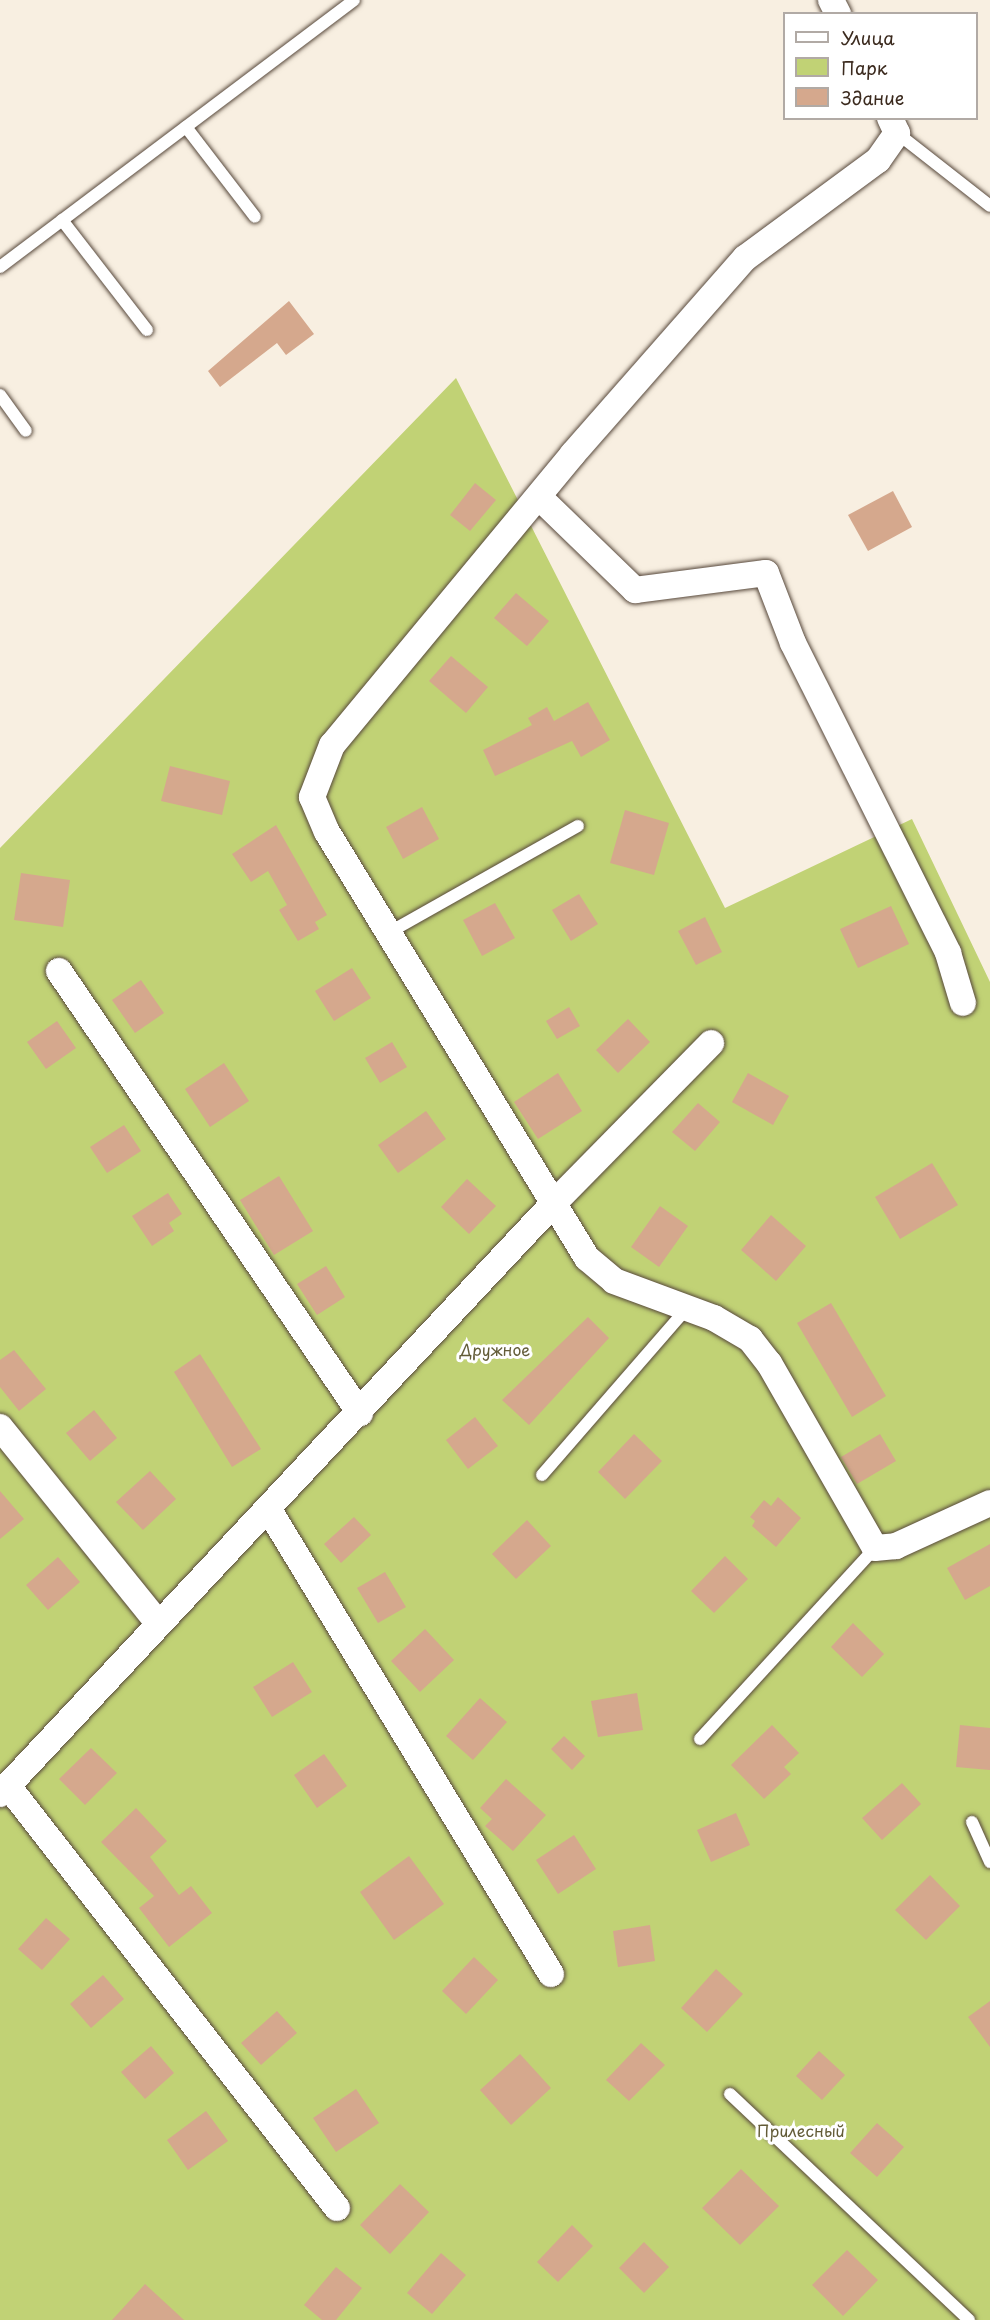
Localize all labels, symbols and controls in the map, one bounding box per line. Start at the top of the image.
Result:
legend [783,12,978,120]
text: Улица [841,24,895,51]
text: Парк [841,54,887,81]
text: Здание [841,84,904,111]
park label: Дружное [460,1339,530,1359]
park label: Прилесный [757,2120,845,2140]

